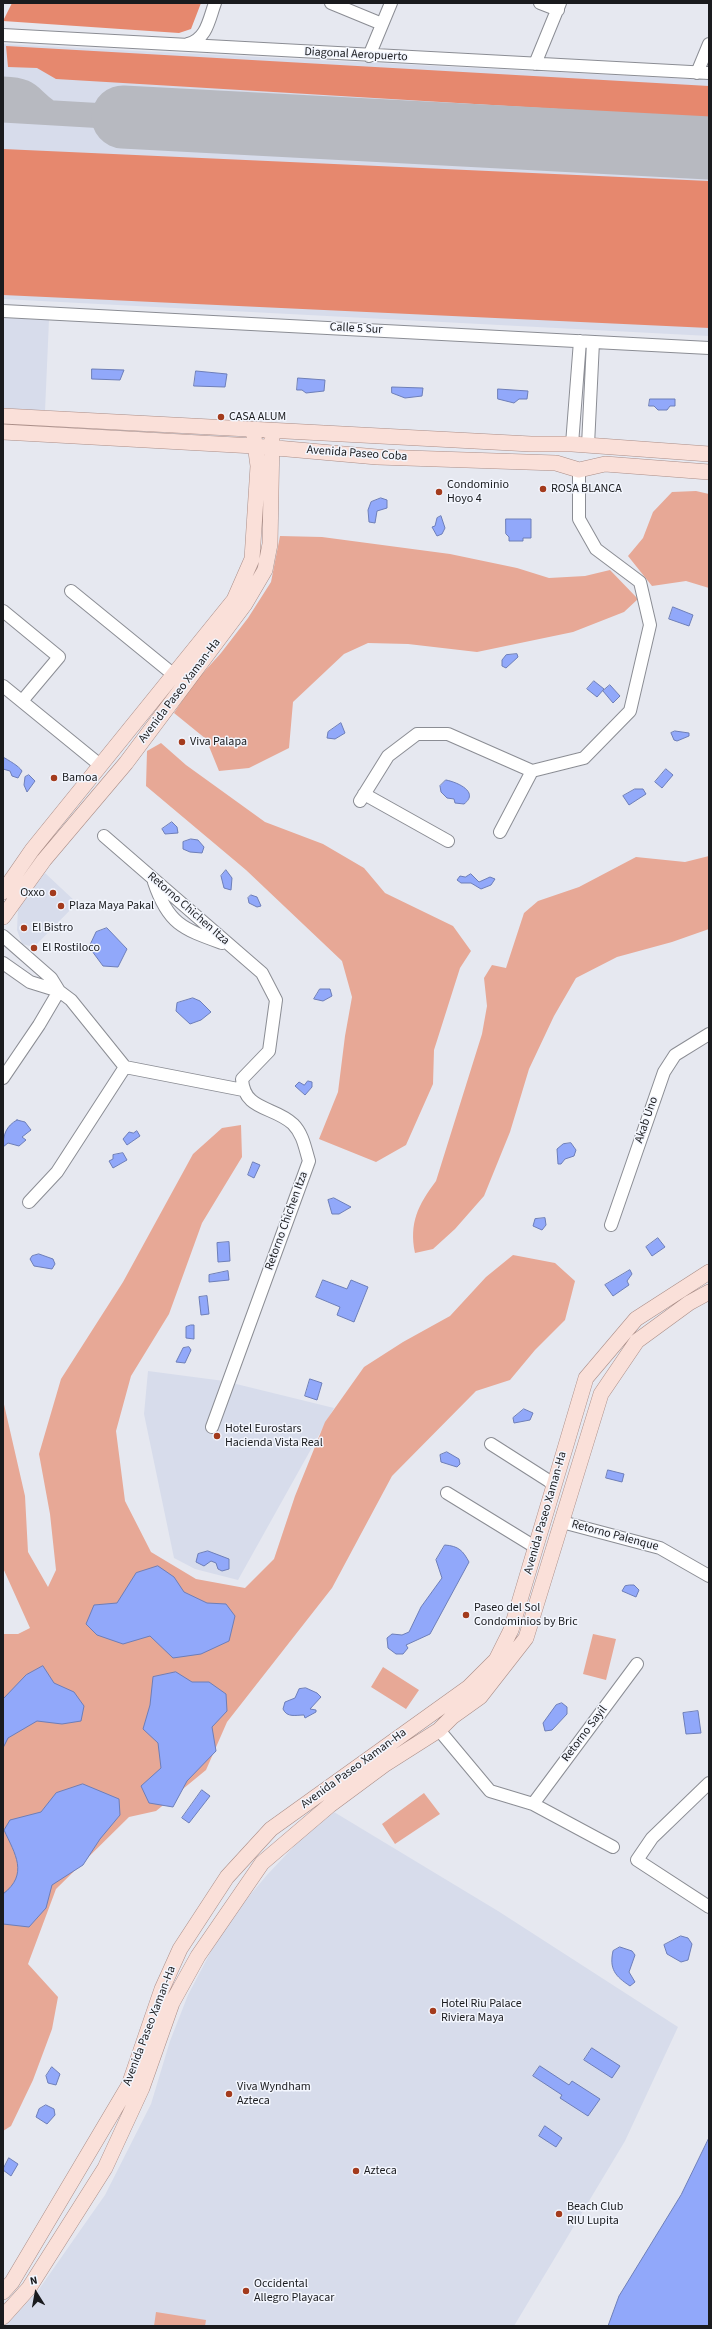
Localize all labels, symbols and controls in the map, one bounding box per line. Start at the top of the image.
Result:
street label: Diagonal Aeropuerto [304,45,408,65]
street label: Calle 5 Sur [329,320,383,338]
place label: CASA ALUM [229,410,286,424]
marker: CASA ALUM [216,412,226,422]
street label: Avenida Paseo Coba [306,443,408,465]
place label: Condominio Hoyo 4 [447,478,509,506]
place label: ROSA BLANCA [551,482,622,496]
marker: ROSA BLANCA [538,484,548,494]
marker: Condominio Hoyo 4 [434,487,444,497]
street label: Avenida Paseo Xaman-Ha [136,636,224,746]
place label: Viva Palapa [190,735,247,749]
marker: Viva Palapa [177,737,187,747]
place label: Bamoa [62,771,97,785]
marker: Bamoa [49,773,59,783]
street label: Retorno Chichen Itza [144,869,232,949]
place label: Oxxo [20,886,45,900]
marker: Oxxo [48,888,58,898]
place label: Plaza Maya Pakal [69,899,154,913]
marker: Plaza Maya Pakal [56,901,66,911]
place label: El Bistro [32,921,73,935]
marker: El Bistro [19,923,29,933]
place label: El Rostiloco [42,941,100,955]
marker: El Rostiloco [29,943,39,953]
street label: Akab Uno [632,1095,662,1145]
street label: Retorno Chichen Itza [262,1170,312,1272]
place label: Hotel Eurostars Hacienda Vista Real [225,1422,323,1450]
marker: Hotel Eurostars Hacienda Vista Real [212,1431,222,1441]
street label: Avenida Paseo Xaman-Ha [522,1450,570,1576]
street label: Retorno Palenque [570,1517,660,1555]
place label: Paseo del Sol Condominios by Bric [474,1601,578,1629]
marker: Paseo del Sol Condominios by Bric [461,1610,471,1620]
street label: Retorno Sayil [559,1703,611,1765]
street label: Avenida Paseo Xaman-Ha [298,1726,410,1812]
street label: Avenida Paseo Xaman-Ha [121,1964,179,2088]
place label: Hotel Riu Palace Riviera Maya [441,1997,522,2025]
marker: Hotel Riu Palace Riviera Maya [428,2006,438,2016]
place label: Viva Wyndham Azteca [237,2080,311,2108]
marker: Viva Wyndham Azteca [224,2089,234,2099]
place label: Azteca [364,2164,397,2178]
marker: Azteca [351,2166,361,2176]
place label: Beach Club RIU Lupita [567,2200,623,2228]
marker: Beach Club RIU Lupita [554,2209,564,2219]
north arrow [16,2273,56,2313]
text: N [29,2273,39,2289]
place label: Occidental Allegro Playacar [254,2277,334,2305]
marker: Occidental Allegro Playacar [241,2286,251,2296]

